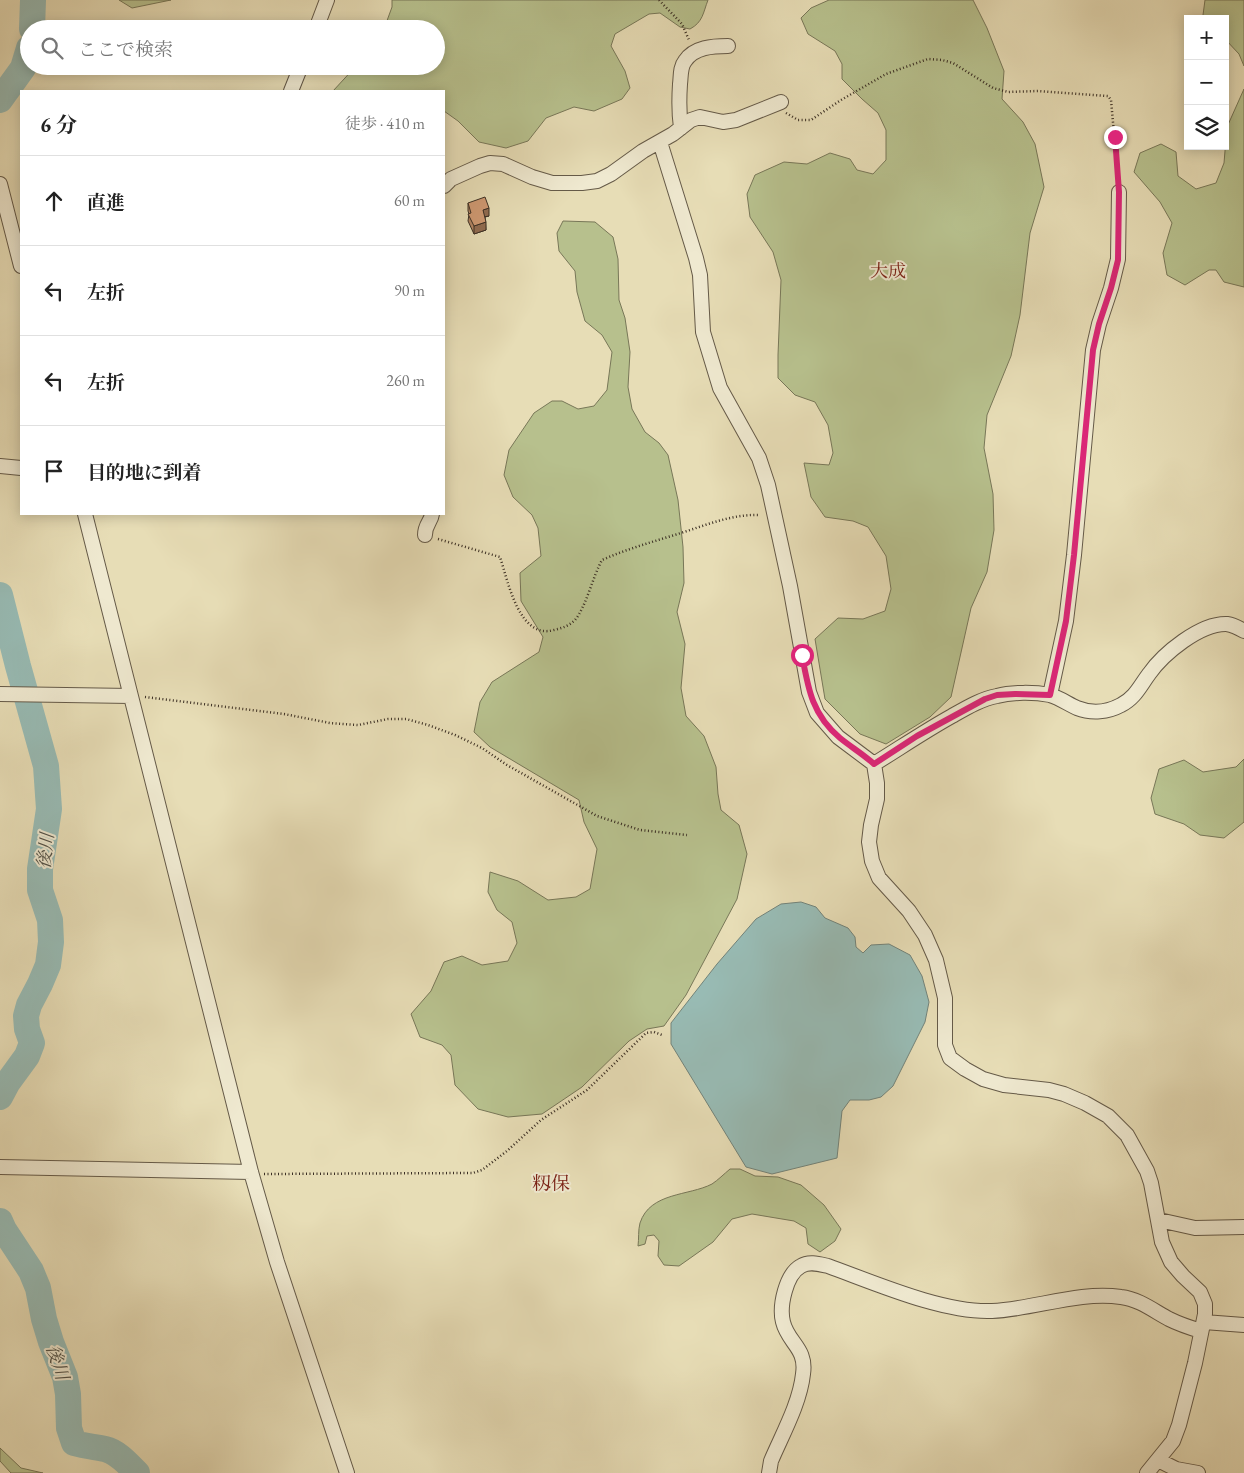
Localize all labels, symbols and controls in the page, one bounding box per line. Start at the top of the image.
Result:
map controls [1184,15,1229,150]
button: + [1184,15,1229,60]
search box [20,20,445,75]
icon: search [38,34,66,62]
text: ここで検索 [78,37,173,62]
button: − [1184,60,1229,105]
button: layers [1184,105,1229,150]
text: 6 分 [40,111,77,138]
text: 徒歩 · 410 m [345,113,425,134]
route end [1104,126,1127,149]
icon: ahead [40,187,68,215]
text: 直進 [87,190,125,215]
text: 60 m [394,190,425,211]
district label: 大成 [870,259,906,282]
icon: left [40,277,68,305]
text: 左折 [87,280,125,305]
text: 90 m [394,280,425,301]
icon: left [40,367,68,395]
text: 左折 [87,370,125,395]
text: 260 m [386,370,425,391]
icon: arrive [40,457,68,485]
text: 目的地に到着 [87,460,201,485]
route start [791,644,814,667]
water label: 後川 [32,830,59,870]
district label: 籾保 [532,1171,570,1196]
water label: 後川 [42,1341,75,1385]

